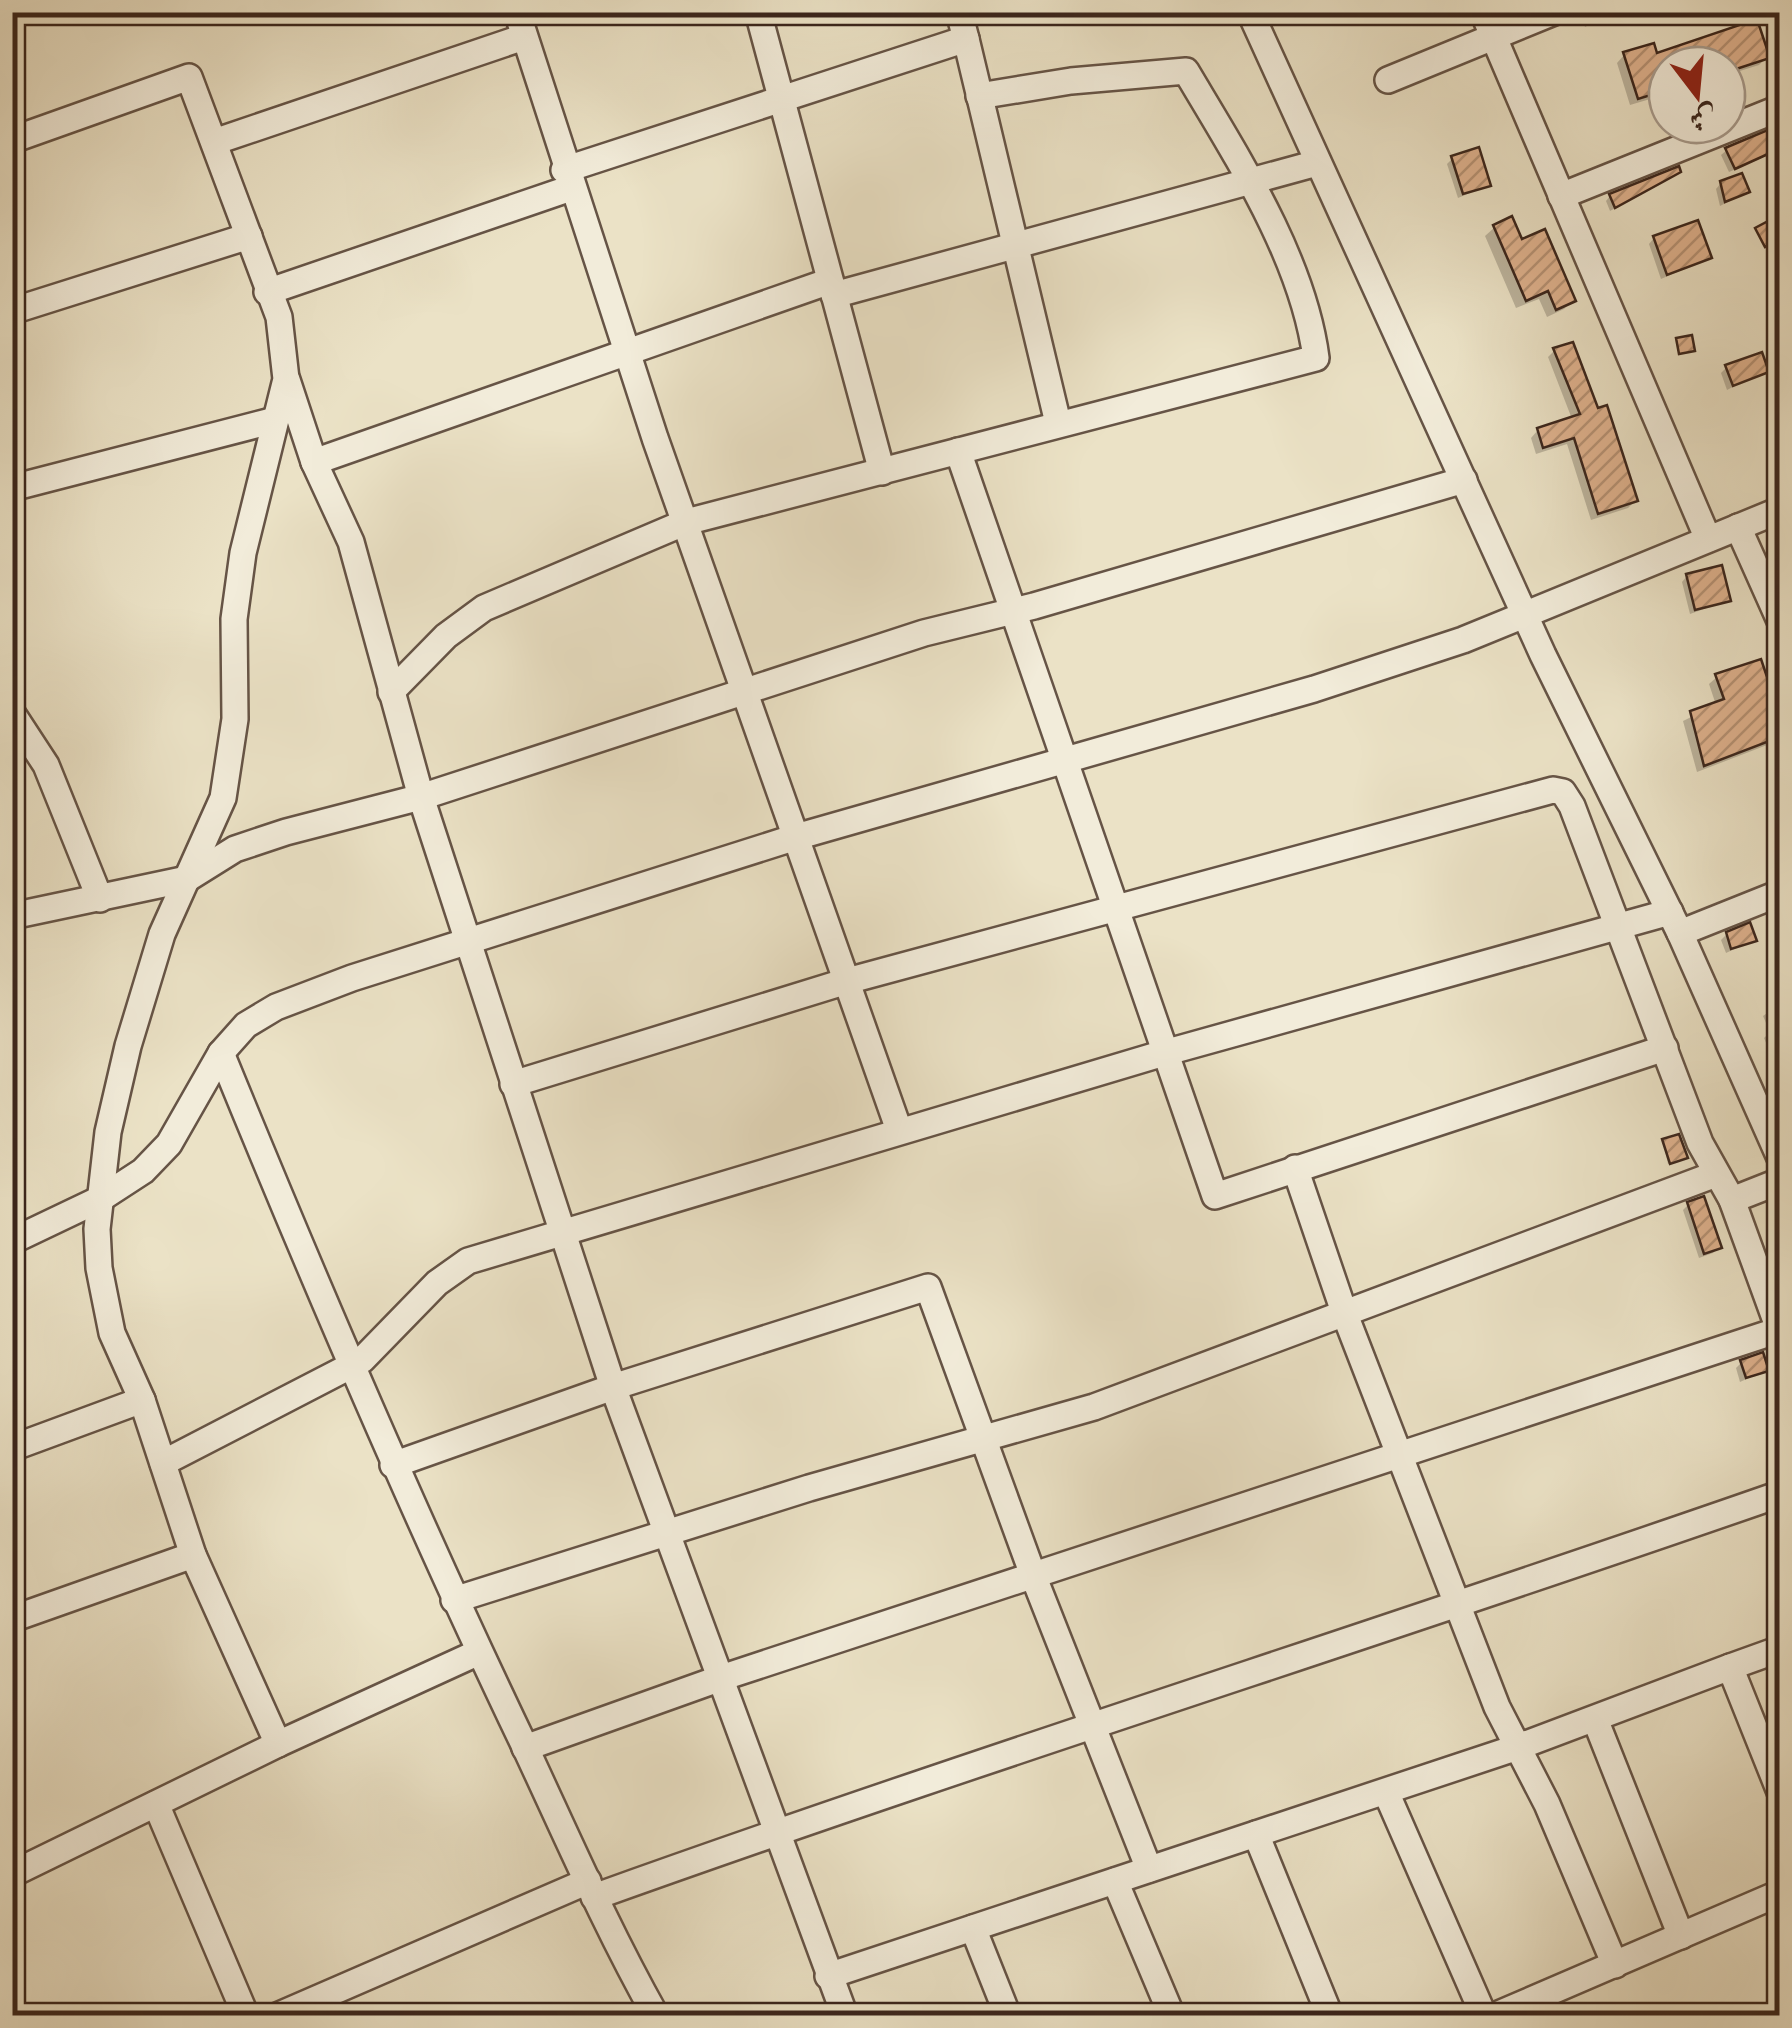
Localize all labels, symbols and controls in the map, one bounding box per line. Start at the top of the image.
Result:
north arrow [1647,45,1747,145]
text: ش [1686,99,1722,138]

